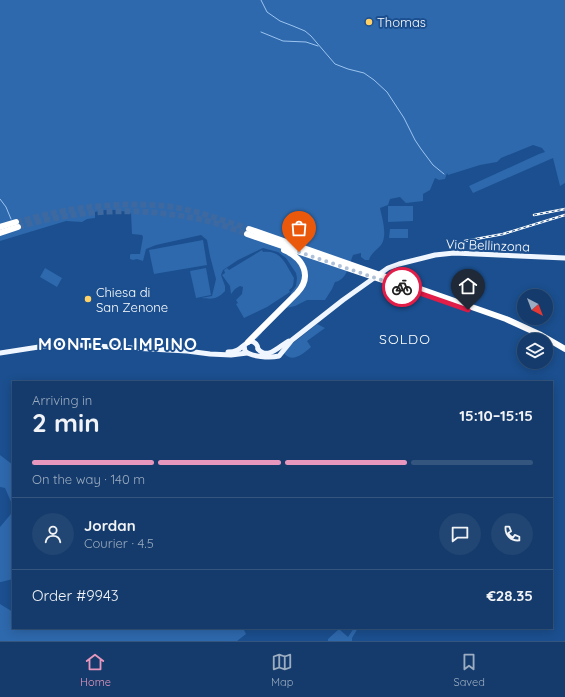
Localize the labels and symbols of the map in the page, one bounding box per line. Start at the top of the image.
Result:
place label: Thomas [377,14,426,30]
marker: Thomas [364,17,374,27]
pin [282,211,316,252]
street label: Via Bellinzona [446,236,530,254]
courier [382,267,422,307]
pin [451,269,485,310]
place label: Chiesa di San Zenone [96,284,168,315]
north arrow [517,289,553,325]
marker: Chiesa di San Zenone [83,294,93,304]
district label: SOLDO [379,330,431,348]
district label: MONTE OLIMPINO [38,333,198,354]

